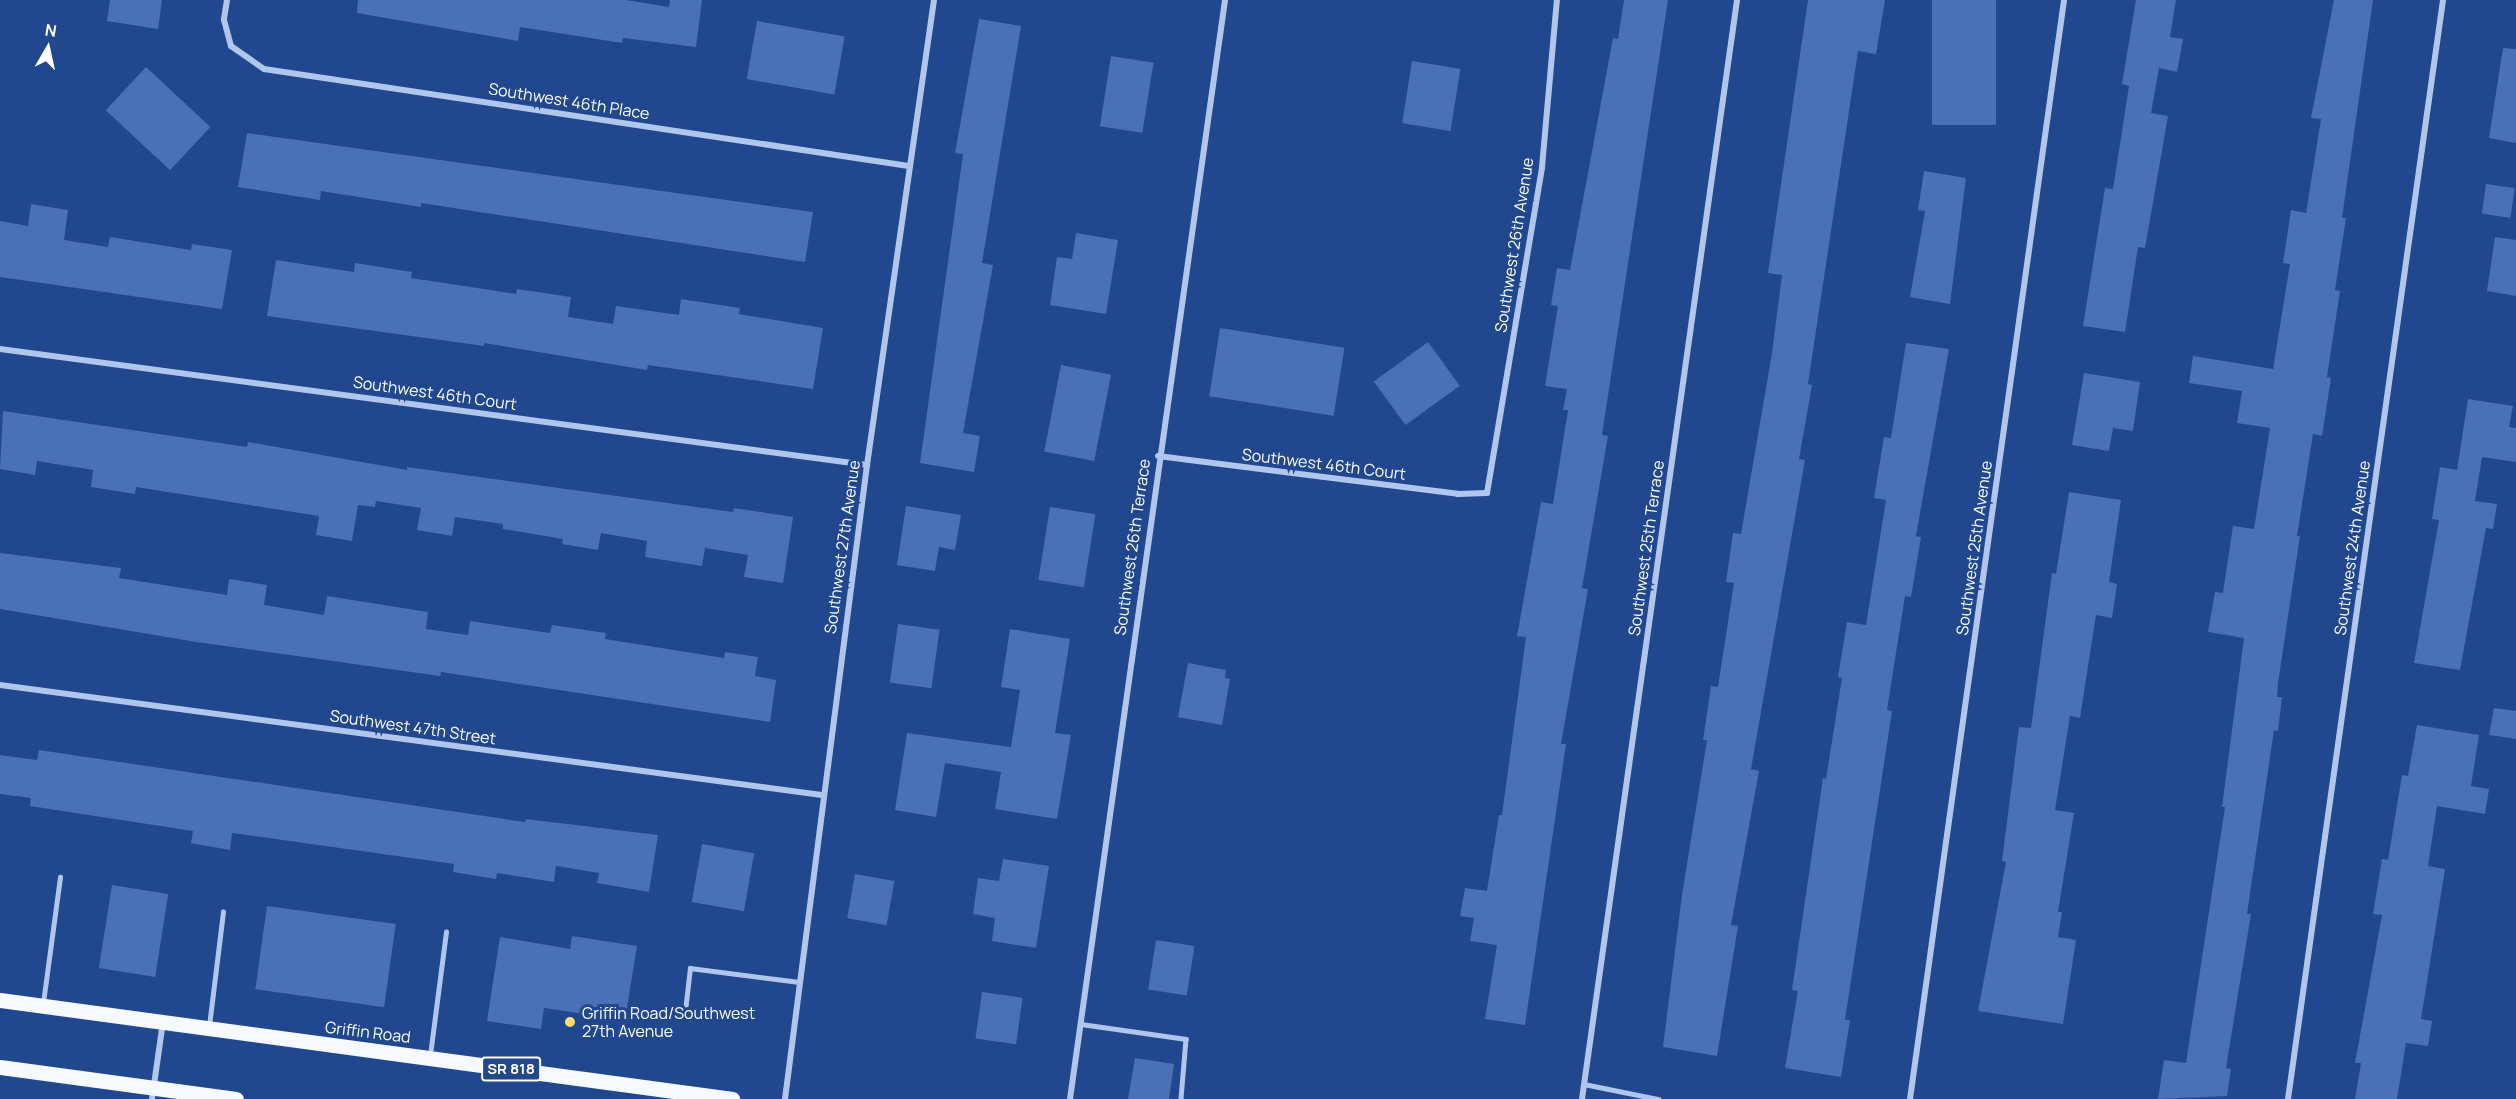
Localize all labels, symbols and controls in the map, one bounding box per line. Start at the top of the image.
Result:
north arrow [18,18,78,78]
text: N [43,18,58,42]
street label: Southwest 46th Place [487,79,651,123]
street label: Southwest 26th Avenue [1491,156,1537,334]
street label: Southwest 46th Court [352,372,518,414]
street label: Southwest 46th Court [1241,444,1407,484]
street label: Southwest 26th Terrace [1110,458,1154,636]
street label: Southwest 27th Avenue [820,459,864,635]
street label: Southwest 25th Terrace [1624,459,1668,637]
street label: Southwest 25th Avenue [1952,459,1996,637]
street label: Southwest 24th Avenue [2330,459,2374,637]
street label: Southwest 47th Street [329,706,497,748]
place label: Griffin Road/Southwest 27th Avenue [582,1003,755,1041]
marker: Griffin Road/Southwest 27th Avenue [563,1015,577,1029]
street label: Griffin Road [324,1017,412,1047]
road number: SR 818 [481,1057,541,1081]

